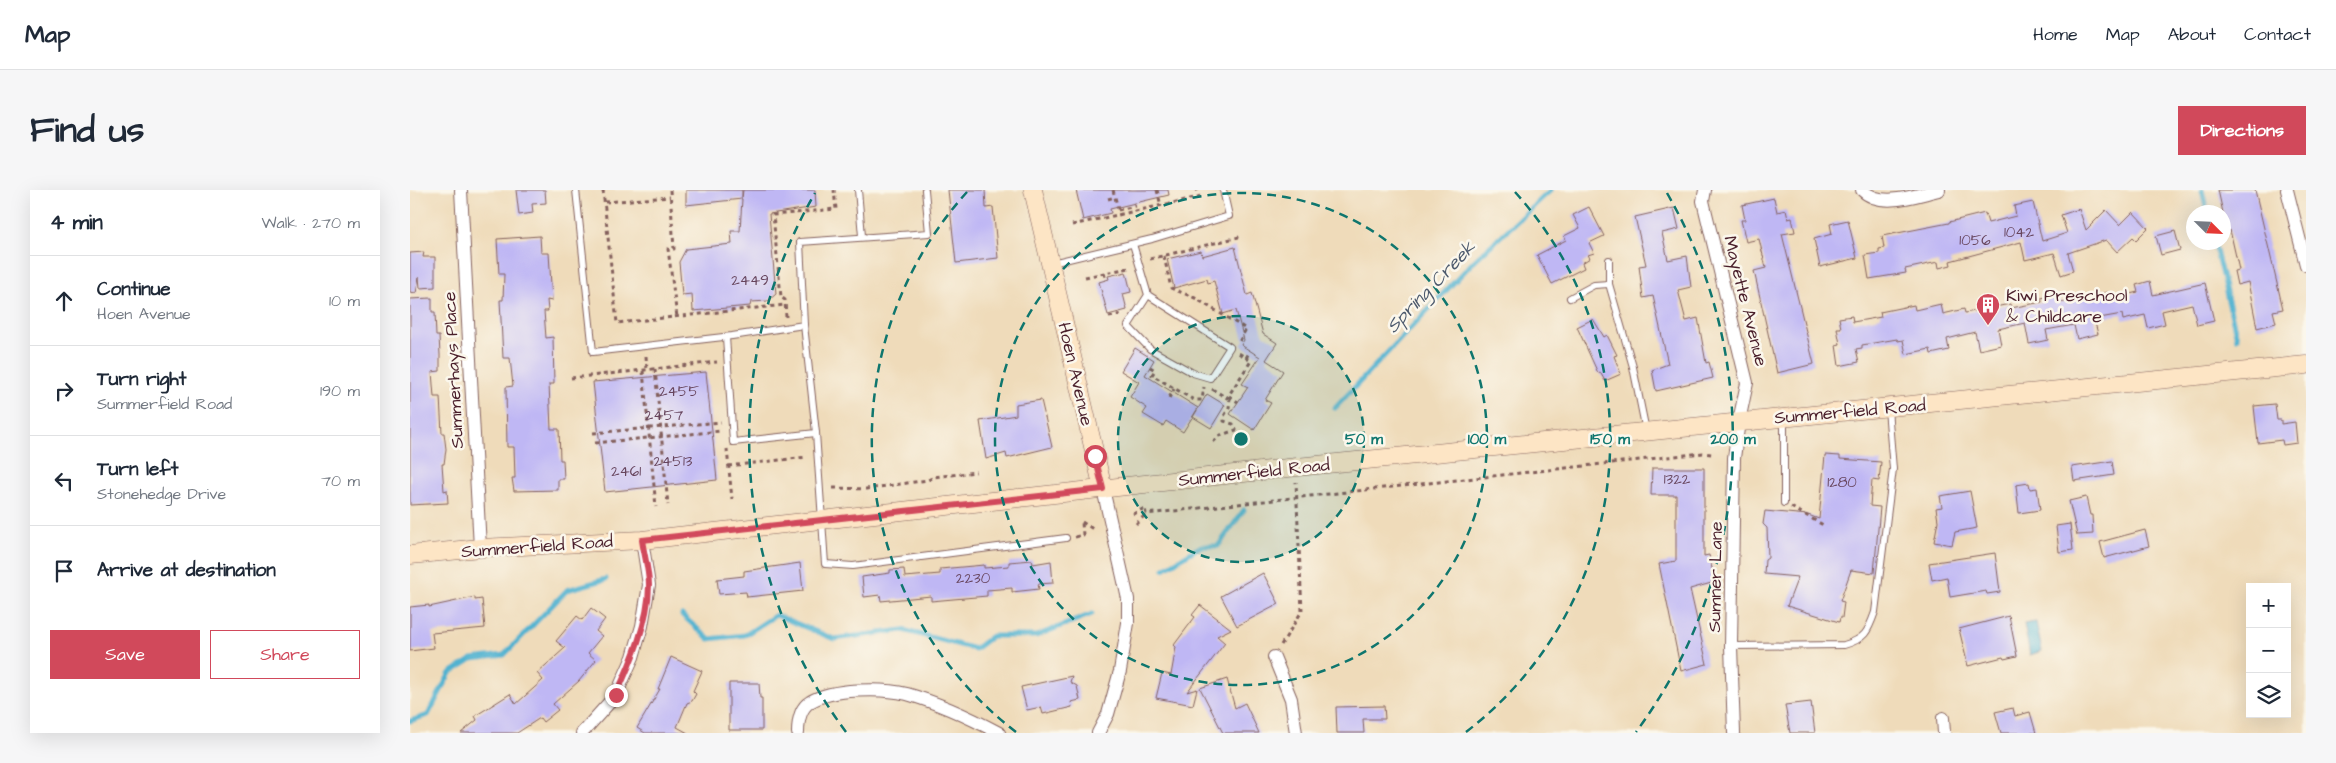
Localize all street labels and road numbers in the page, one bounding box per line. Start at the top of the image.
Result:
street label: Mayette Avenue [1716,233,1774,369]
street label: Summerhays Place [437,291,471,449]
street label: Hoen Avenue [1051,320,1100,429]
street label: Summerfield Road [1773,392,1927,431]
street label: Summerfield Road [1177,452,1331,493]
street label: Sumner Lane [1702,521,1729,633]
street label: Summerfield Road [460,529,614,564]

